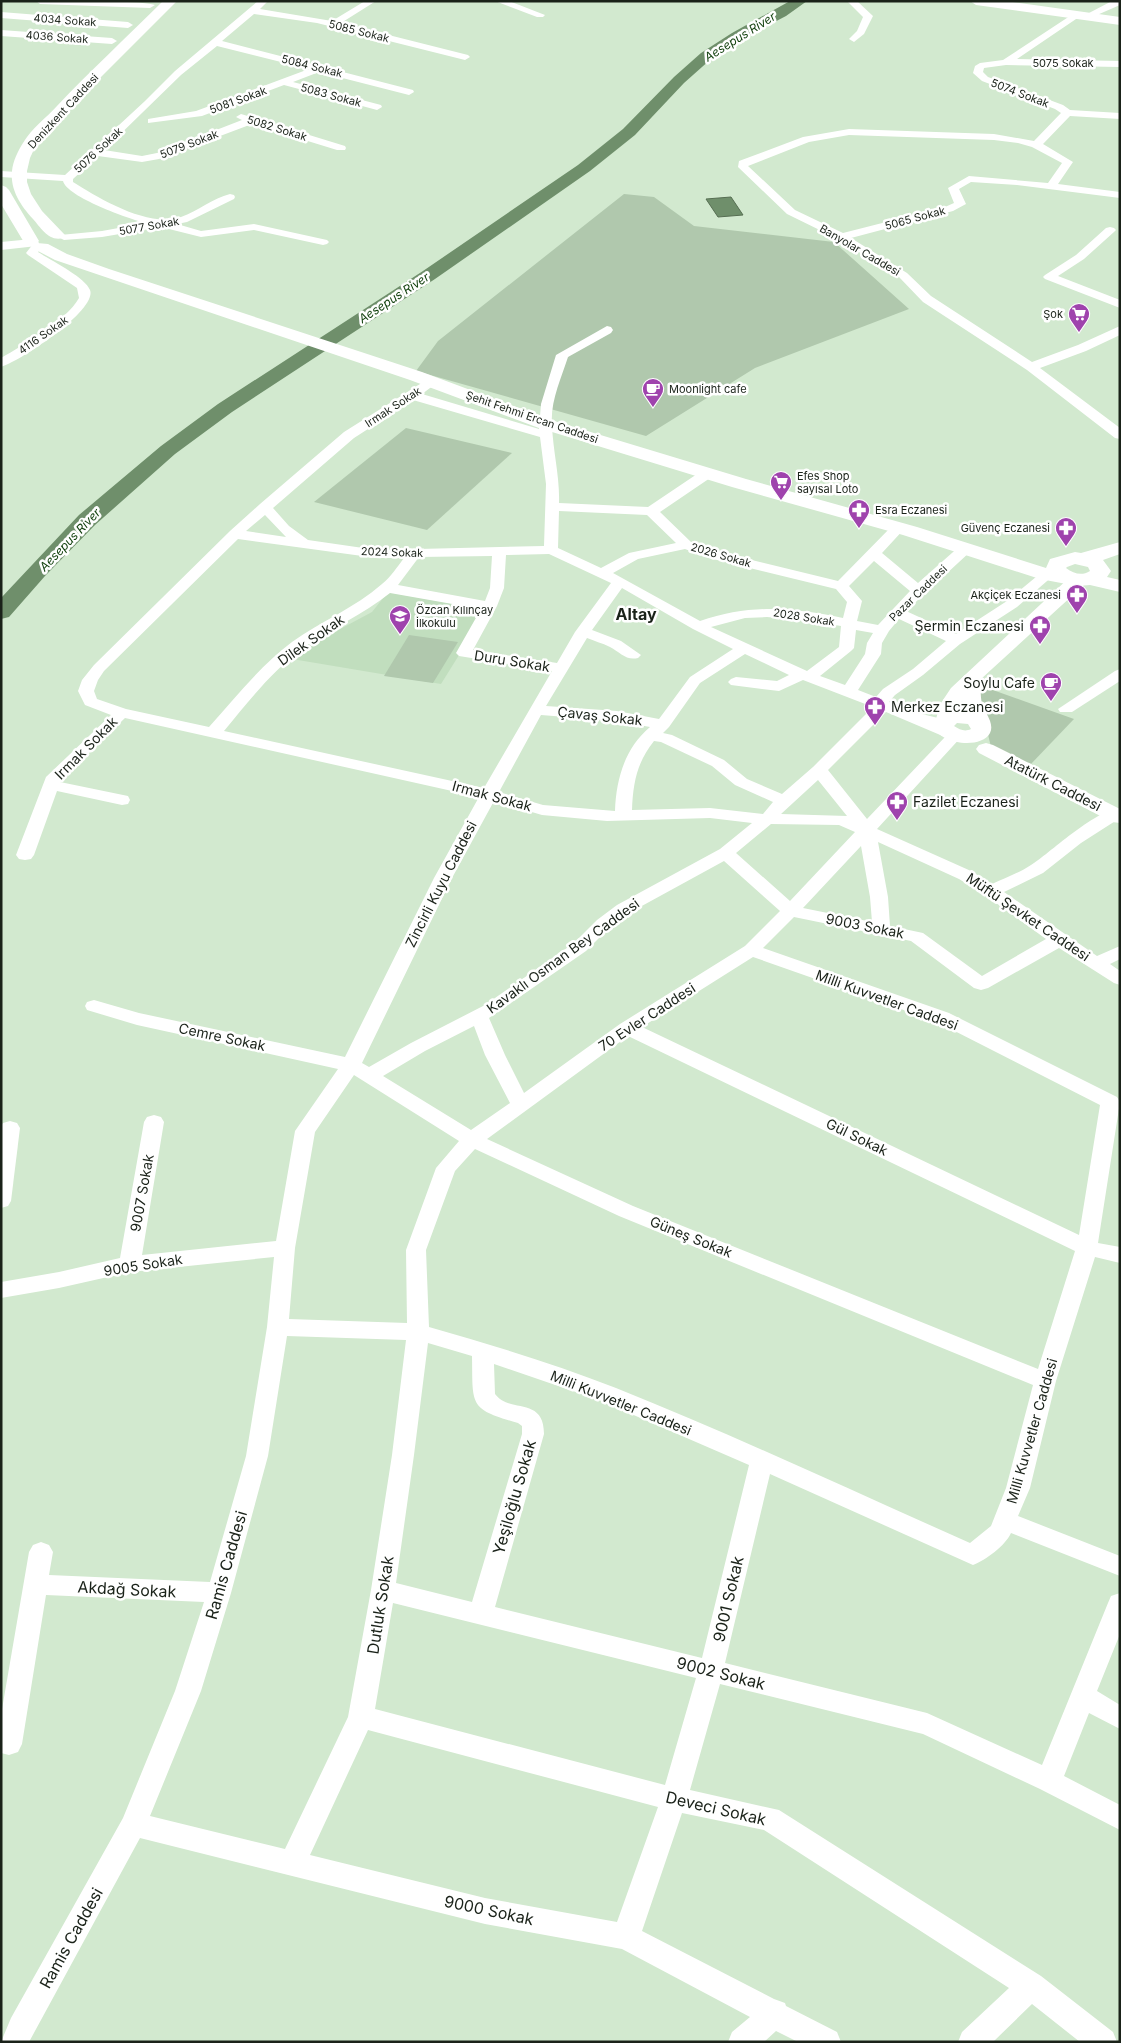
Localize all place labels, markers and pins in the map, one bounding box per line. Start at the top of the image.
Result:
supermarket icon: Şok [1067,302,1091,333]
place label: Şok [1043,307,1063,321]
cafe icon: Moonlight cafe [641,377,665,408]
place label: Moonlight cafe [669,382,747,396]
place label: Efes Shop sayısal Loto [797,469,859,496]
supermarket icon: Efes Shop sayısal Loto [769,470,793,501]
pharmacy icon: Esra Eczanesi [847,498,871,529]
place label: Esra Eczanesi [875,503,947,517]
pharmacy icon: Güvenç Eczanesi [1054,516,1078,547]
place label: Güvenç Eczanesi [961,521,1050,535]
pharmacy icon: Akçiçek Eczanesi [1065,583,1089,614]
place label: Akçiçek Eczanesi [970,588,1061,602]
place label: Özcan Kılınçay İlkokulu [416,603,493,630]
school or university icon: Özcan Kılınçay İlkokulu [388,604,412,635]
pharmacy icon: Şermin Eczanesi [1028,614,1052,645]
place label: Şermin Eczanesi [914,617,1024,634]
cafe icon: Soylu Cafe [1039,671,1063,702]
place label: Soylu Cafe [963,674,1035,691]
pharmacy icon: Merkez Eczanesi [863,695,887,726]
place label: Merkez Eczanesi [891,698,1003,715]
pharmacy icon: Fazilet Eczanesi [885,790,909,821]
place label: Fazilet Eczanesi [913,793,1019,810]

